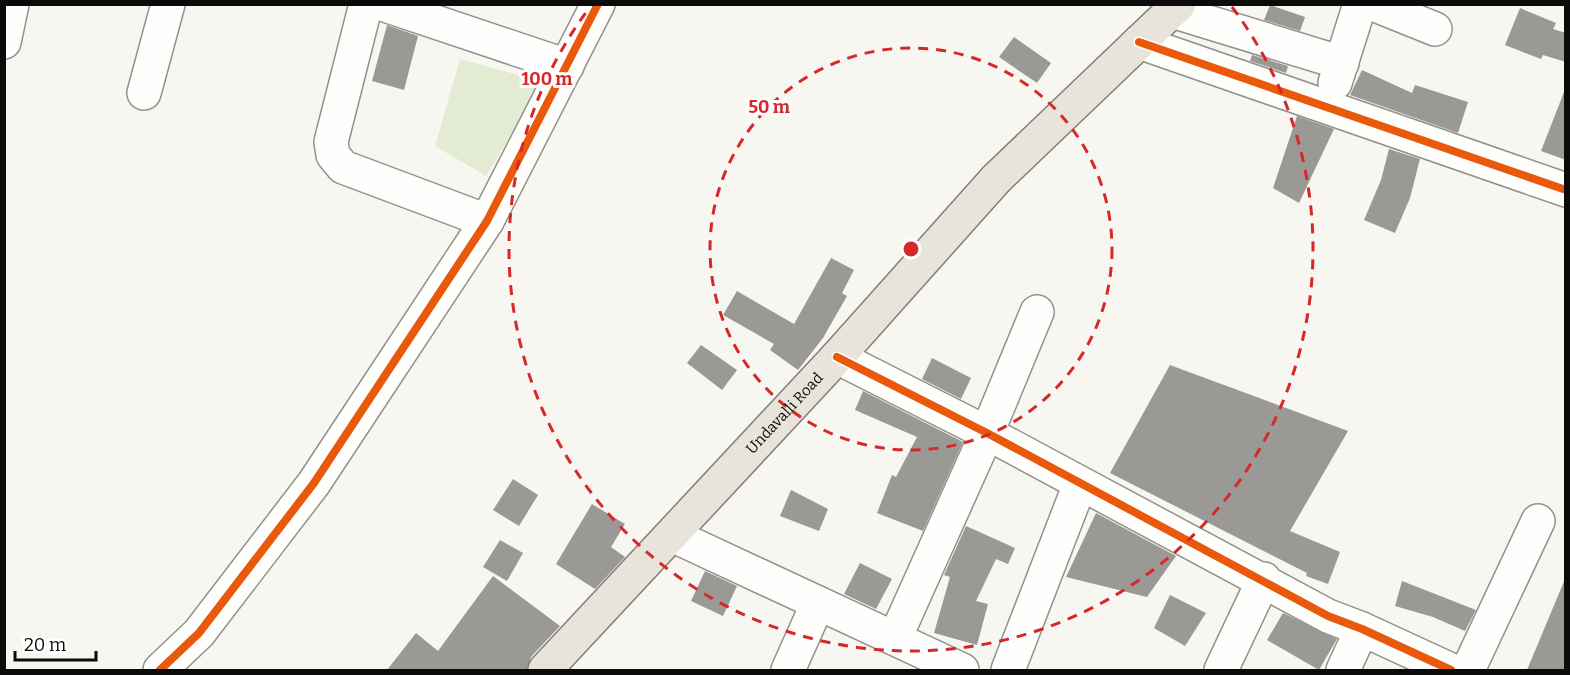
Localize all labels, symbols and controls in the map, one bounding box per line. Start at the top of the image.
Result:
text: 100 m [521,68,573,90]
text: 50 m [748,96,790,118]
centre of rings [901,239,921,259]
street label: Undavalli Road [742,369,827,458]
scale bar [15,624,96,662]
text: 20 m [24,634,66,656]

